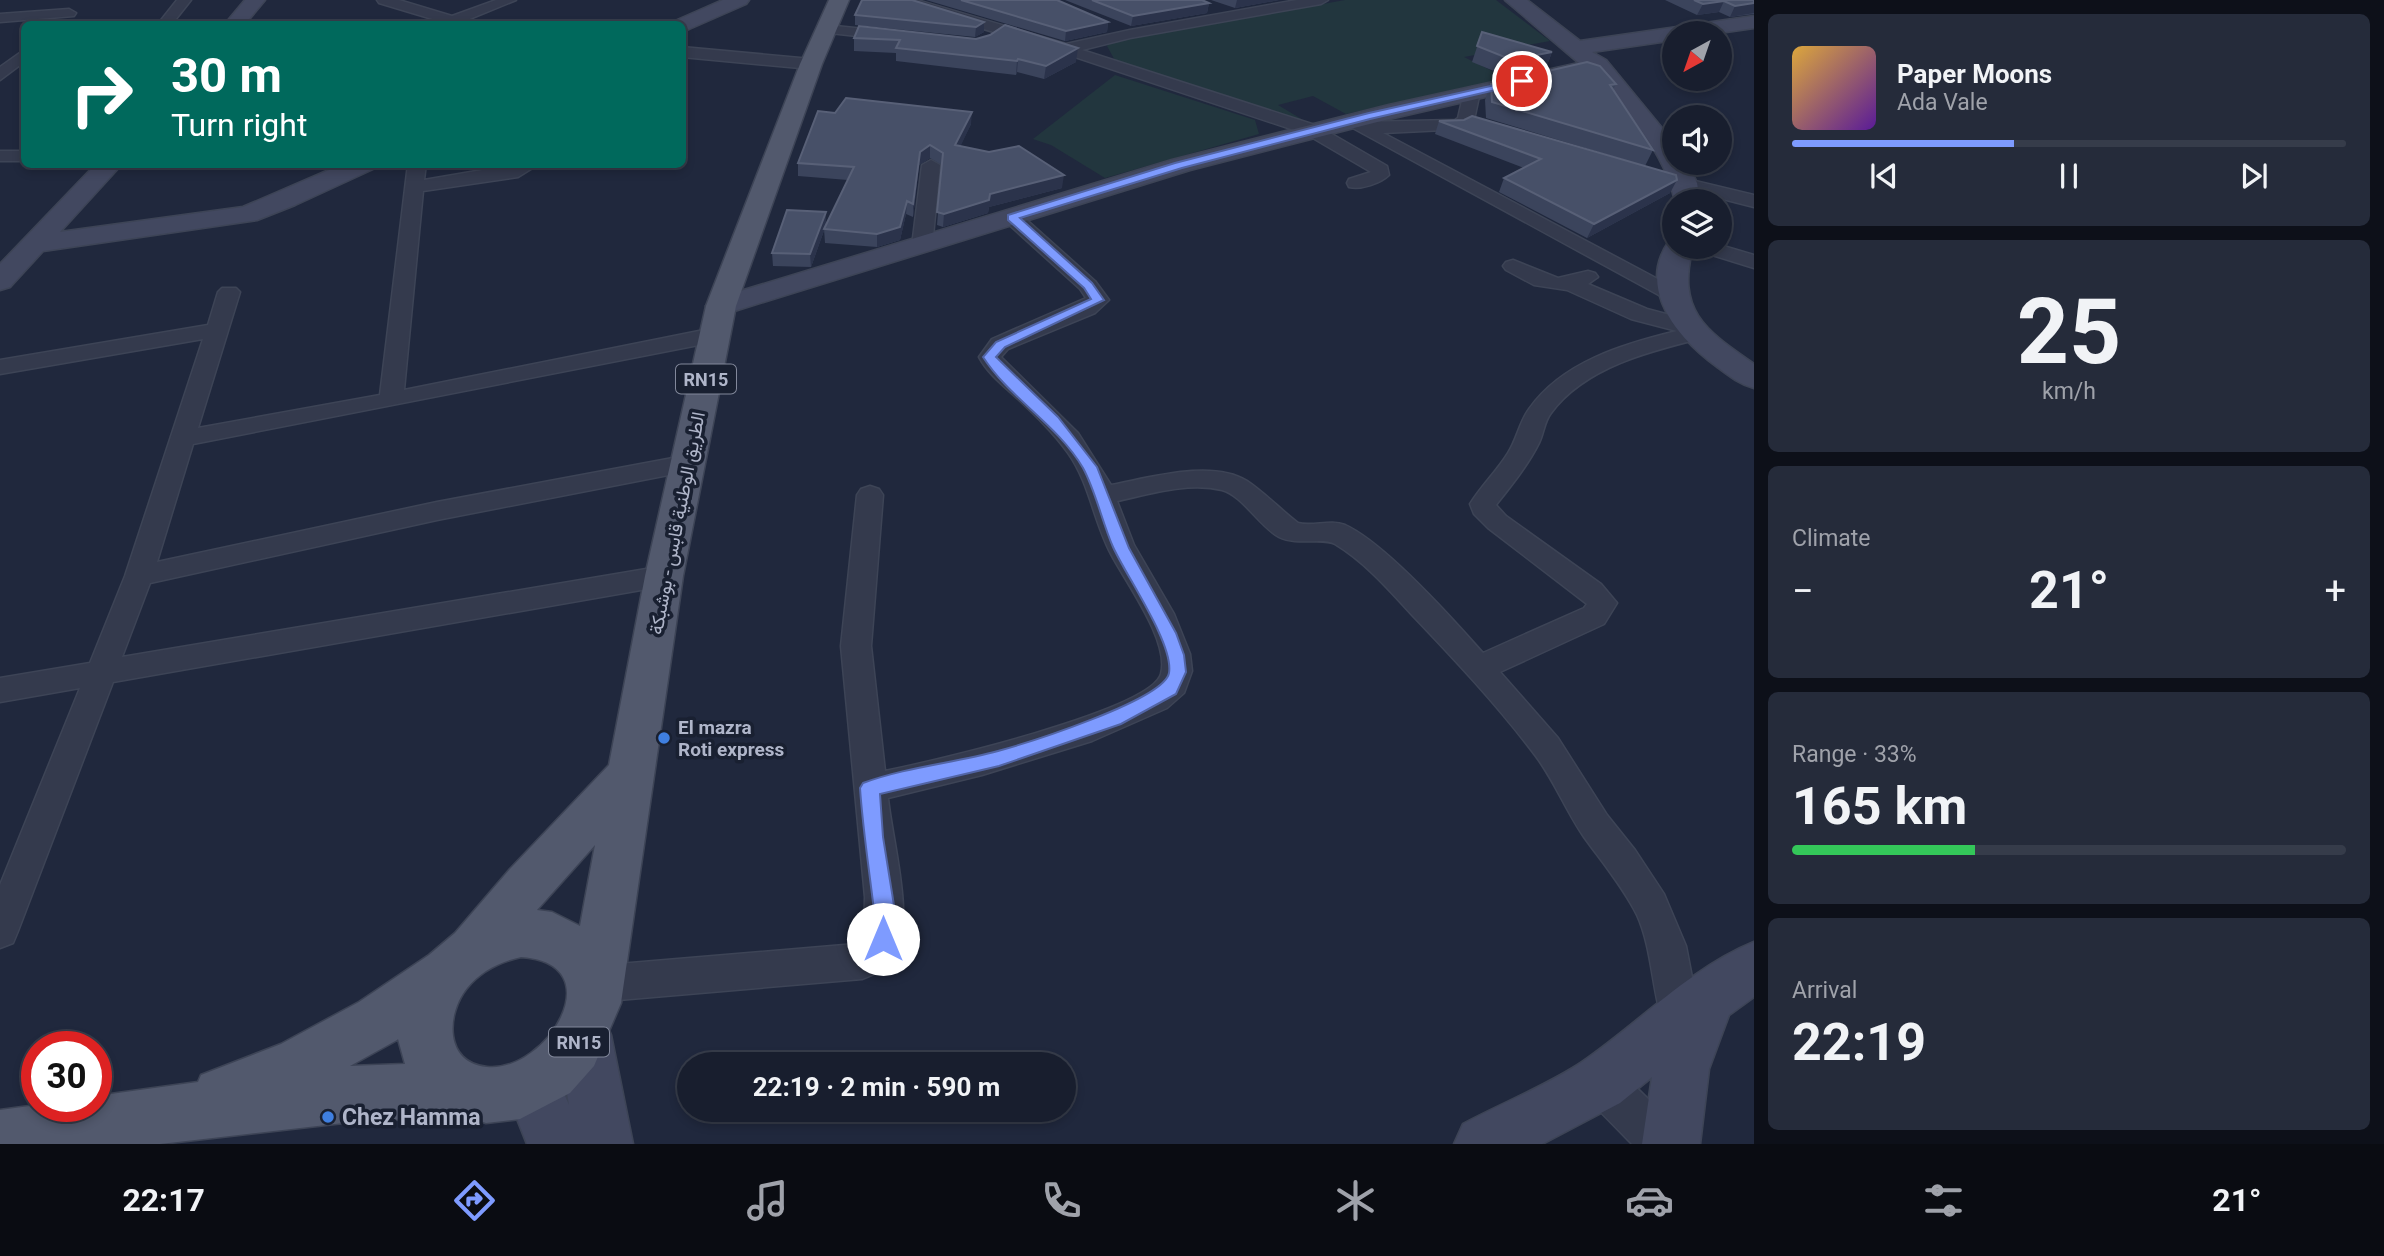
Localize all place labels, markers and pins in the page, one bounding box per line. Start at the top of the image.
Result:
pin [1492,51,1552,111]
place label: El mazra Roti express [678,716,784,761]
marker: El mazra Roti express [656,730,672,746]
place label: Chez Hamma [342,1104,480,1131]
marker: Chez Hamma [320,1109,336,1125]

